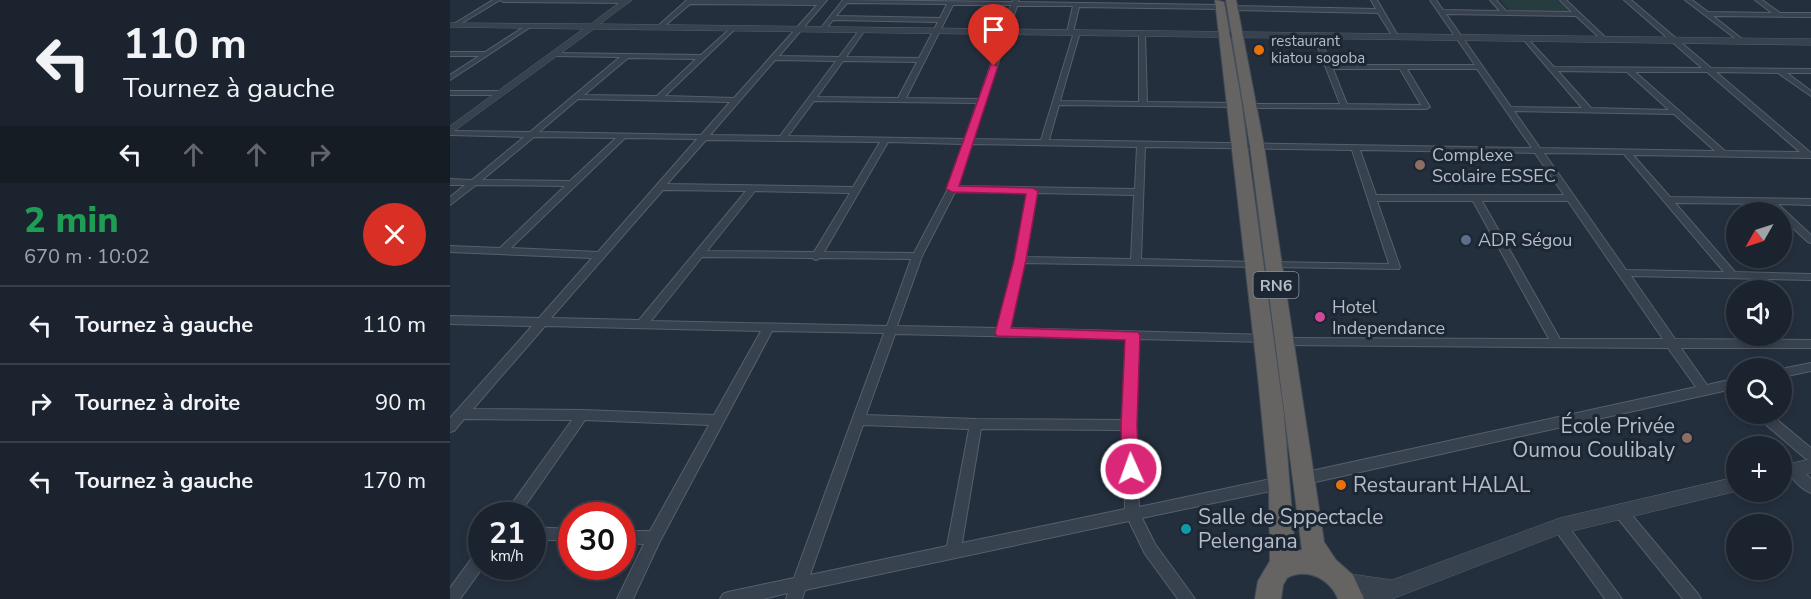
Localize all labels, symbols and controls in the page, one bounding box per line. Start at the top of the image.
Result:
pin [968,4,1019,66]
icon: arrive [977,13,1010,46]
text: 110 m [123,16,247,73]
icon: left [24,24,102,102]
place label: restaurant kiatou sogoba [1271,31,1365,68]
marker: restaurant kiatou sogoba [1252,43,1266,57]
text: Tournez à gauche [123,70,335,107]
icon: left [114,138,147,171]
icon: ahead [177,138,210,171]
icon: ahead [240,138,273,171]
icon: right [303,138,336,171]
place label: Complexe Scolaire ESSEC [1432,143,1556,188]
marker: Complexe Scolaire ESSEC [1413,158,1427,172]
text: 2 min [24,196,119,245]
north arrow [1726,202,1792,268]
map controls [1726,202,1792,580]
button: close [363,203,426,266]
place label: ADR Ségou [1478,228,1572,252]
marker: ADR Ségou [1459,233,1473,247]
text: 670 m · 10:02 [24,243,150,270]
road number: RN6 [1254,272,1298,298]
button: sound [1726,280,1792,346]
place label: Hotel Independance [1332,295,1445,340]
icon: left [24,309,57,342]
text: Tournez à gauche [75,310,253,340]
text: 110 m [362,310,426,340]
marker: Hotel Independance [1313,310,1327,324]
button: search [1726,358,1792,424]
icon: right [24,387,57,420]
text: Tournez à droite [75,388,240,418]
text: 90 m [375,388,426,418]
place label: École Privée Oumou Coulibaly [1512,412,1675,464]
marker: École Privée Oumou Coulibaly [1680,431,1694,445]
button: + [1726,436,1792,502]
position arrow [1099,437,1163,501]
icon: left [24,465,57,498]
text: Tournez à gauche [75,466,253,496]
text: 170 m [362,466,426,496]
place label: Restaurant HALAL [1353,471,1531,499]
marker: Restaurant HALAL [1334,478,1348,492]
speed limit sign: 30 [558,502,636,580]
place label: Salle de Sppectacle Pelengana [1198,503,1384,555]
text: 21 [489,513,525,554]
button: − [1726,514,1792,580]
marker: Salle de Sppectacle Pelengana [1179,522,1193,536]
text: km/h [490,546,524,566]

